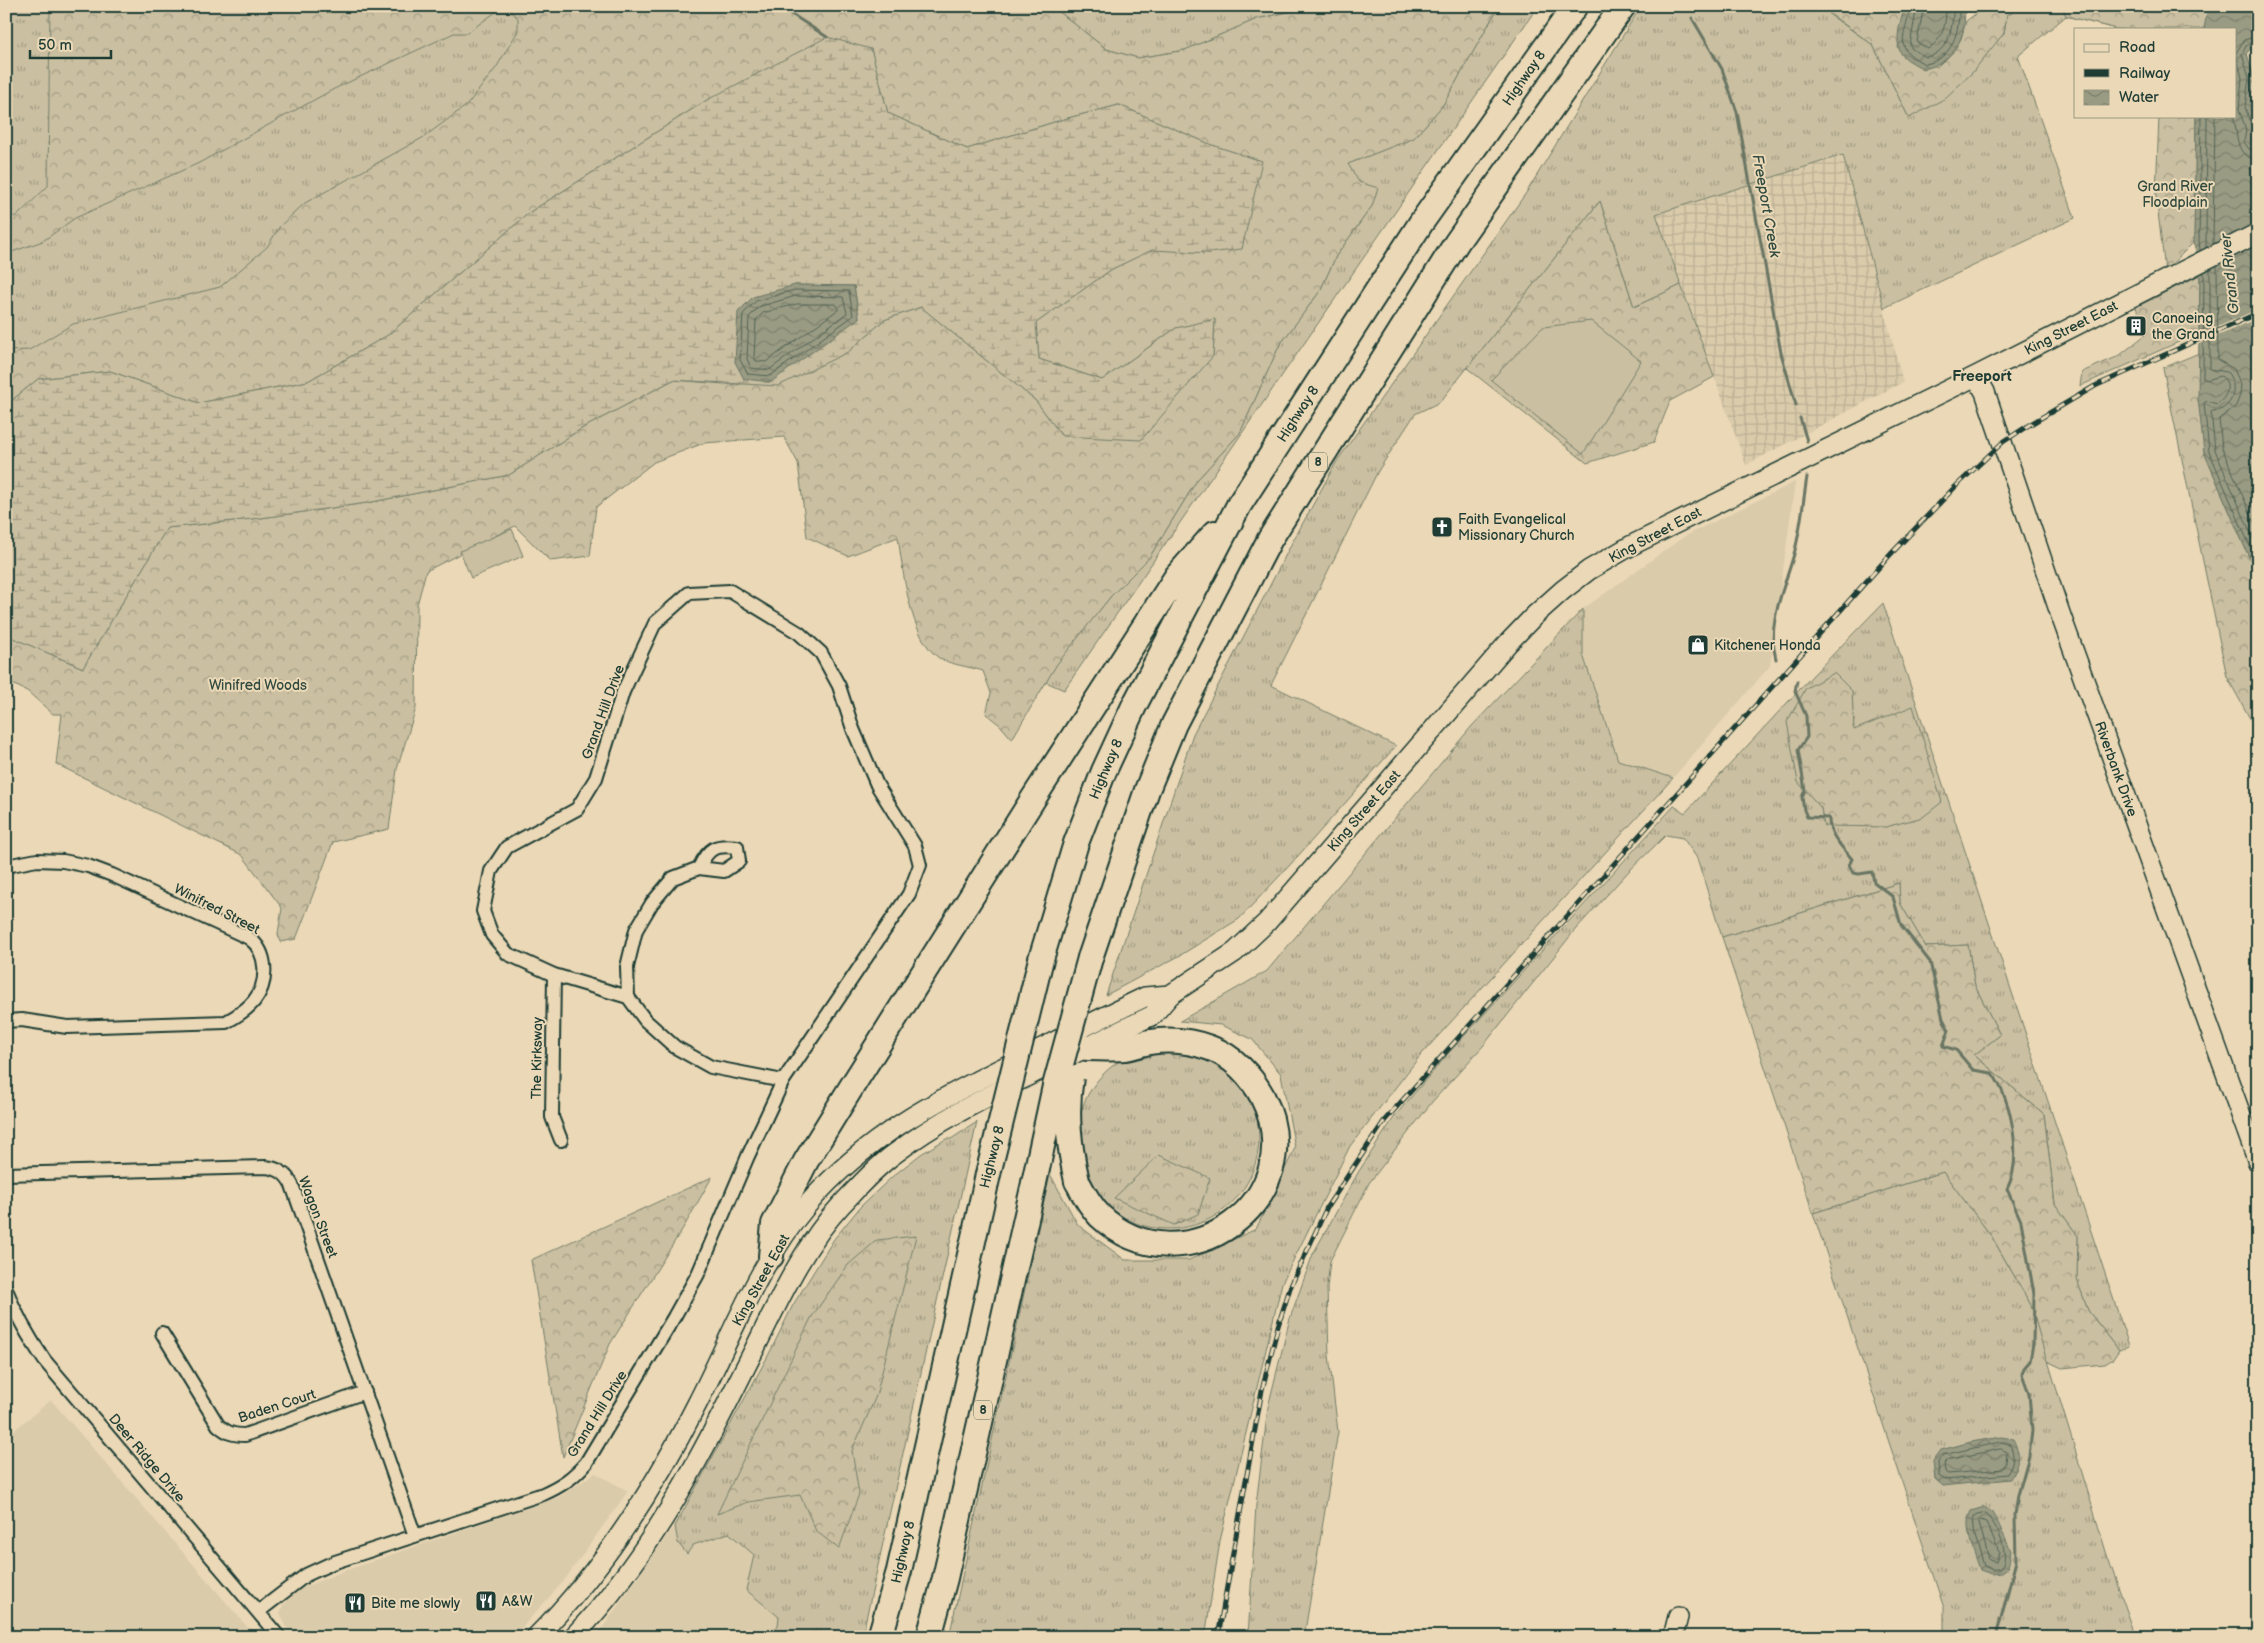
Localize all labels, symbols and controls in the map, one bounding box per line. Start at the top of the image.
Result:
scale bar [30,28,111,60]
legend [2074,28,2236,118]
text: 50 m [38,36,72,55]
text: Road [2119,38,2155,57]
street label: Highway 8 [1499,47,1549,109]
text: Railway [2119,64,2170,83]
text: Water [2119,88,2159,107]
water label: Freeport Creek [1748,153,1785,260]
park label: Grand River Floodplain [2137,178,2214,211]
water label: Grand River [2216,231,2244,315]
street label: King Street East [2022,297,2121,359]
place label: Canoeing the Grand [2152,310,2215,343]
building icon: Canoeing the Grand [2124,314,2148,338]
district label: Freeport [1952,367,2012,386]
street label: Highway 8 [1273,383,1323,445]
road number: 8 [1309,452,1327,472]
street label: King Street East [1606,503,1705,567]
place label: Faith Evangelical Missionary Church [1458,511,1575,544]
church icon: Faith Evangelical Missionary Church [1430,515,1454,539]
shop icon: Kitchener Honda [1686,633,1710,657]
place label: Kitchener Honda [1714,637,1821,654]
street label: Grand Hill Drive [578,662,628,762]
park label: Winifred Woods [209,677,307,694]
street label: Riverbank Drive [2091,719,2141,819]
street label: Highway 8 [1086,736,1126,802]
street label: King Street East [1324,766,1404,855]
street label: Winifred Street [171,880,263,938]
street label: The Kirksway [528,1016,546,1099]
street label: Highway 8 [976,1124,1008,1190]
street label: Wagon Street [295,1174,342,1261]
street label: King Street East [729,1230,794,1329]
street label: Grand Hill Drive [563,1367,631,1461]
street label: Baden Court [236,1385,319,1427]
road number: 8 [974,1400,992,1420]
street label: Deer Ridge Drive [105,1410,189,1506]
street label: Highway 8 [888,1519,918,1585]
restaurant icon: A&W [474,1589,498,1613]
restaurant icon: Bite me slowly [343,1591,367,1615]
place label: A&W [502,1593,533,1610]
place label: Bite me slowly [371,1595,461,1612]

